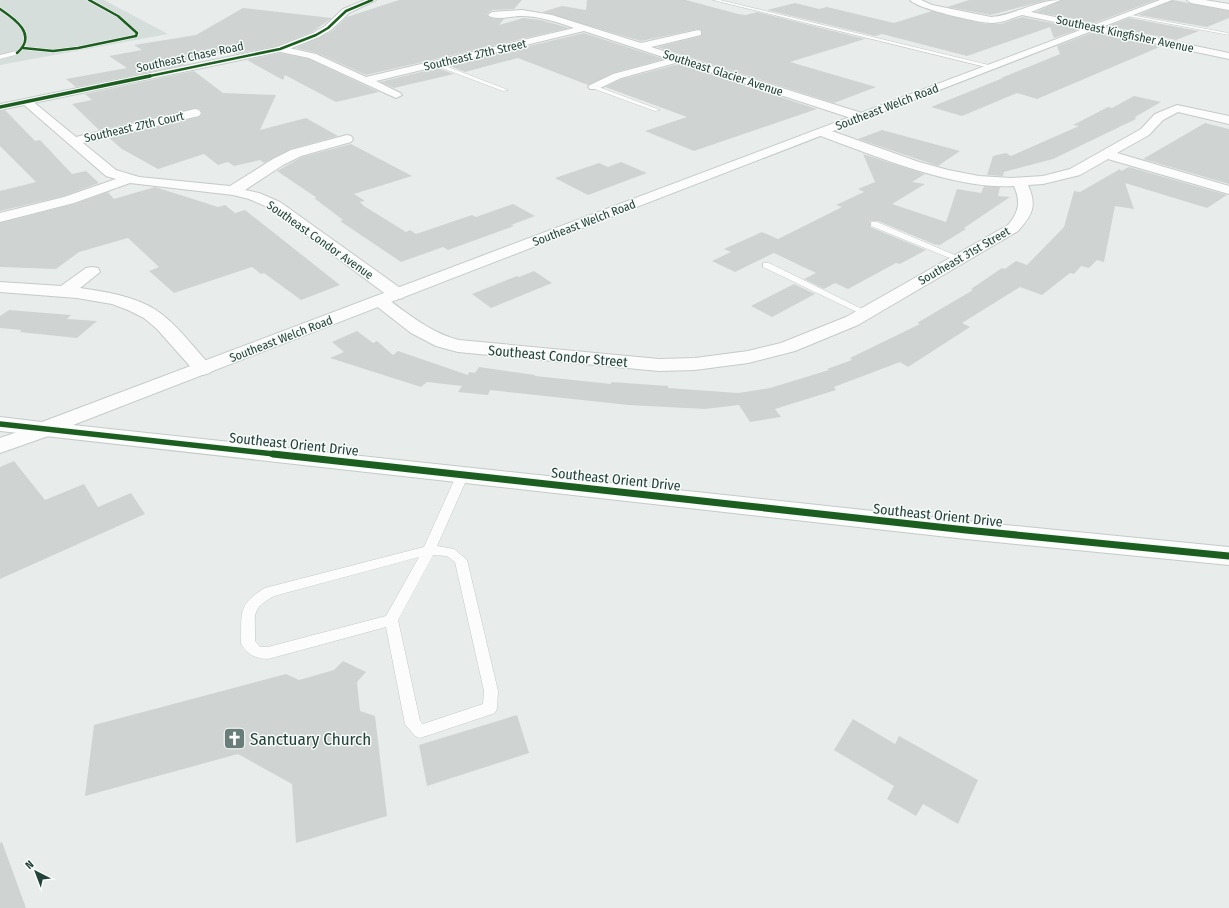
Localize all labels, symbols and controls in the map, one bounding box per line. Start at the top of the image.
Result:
street label: Southeast Kingfisher Avenue [1055,13,1195,55]
street label: Southeast 27th Street [422,36,528,74]
street label: Southeast Chase Road [135,39,245,75]
street label: Southeast Glacier Avenue [661,47,785,99]
street label: Southeast Welch Road [833,81,941,133]
street label: Southeast 27th Court [83,109,185,145]
street label: Southeast Welch Road [530,197,638,249]
street label: Southeast Condor Avenue [264,198,376,282]
street label: Southeast 31st Street [916,224,1012,288]
street label: Southeast Welch Road [227,313,335,365]
street label: Southeast Condor Street [487,342,629,371]
street label: Southeast Orient Drive [228,429,360,460]
street label: Southeast Orient Drive [550,464,682,495]
street label: Southeast Orient Drive [872,500,1004,531]
church icon: Sanctuary Church [222,726,248,752]
place label: Sanctuary Church [250,729,371,750]
north arrow [16,852,56,892]
text: N [23,858,36,872]

